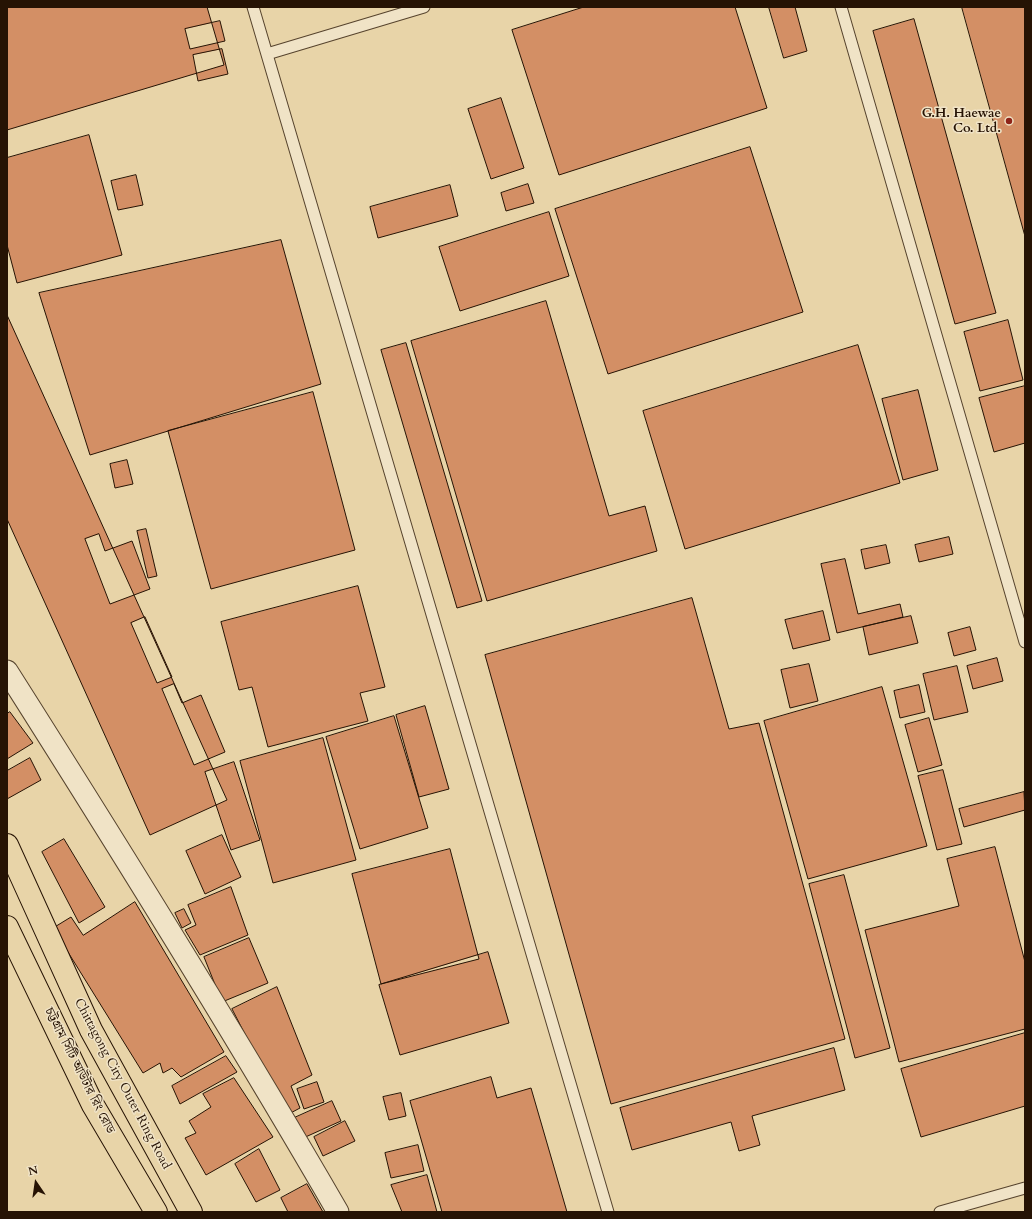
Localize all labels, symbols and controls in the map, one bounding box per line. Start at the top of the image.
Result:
place label: G.H. Haewae Co. Ltd. [922,106,1001,137]
marker: G.H. Haewae Co. Ltd. [1004,116,1014,126]
street label: Chittagong City Outer Ring Road [70,996,174,1172]
street label: চট্টগ্রাম সিটি আউটার রিং রোড [40,1005,118,1137]
text: N [27,1162,40,1179]
north arrow [16,1163,56,1203]

